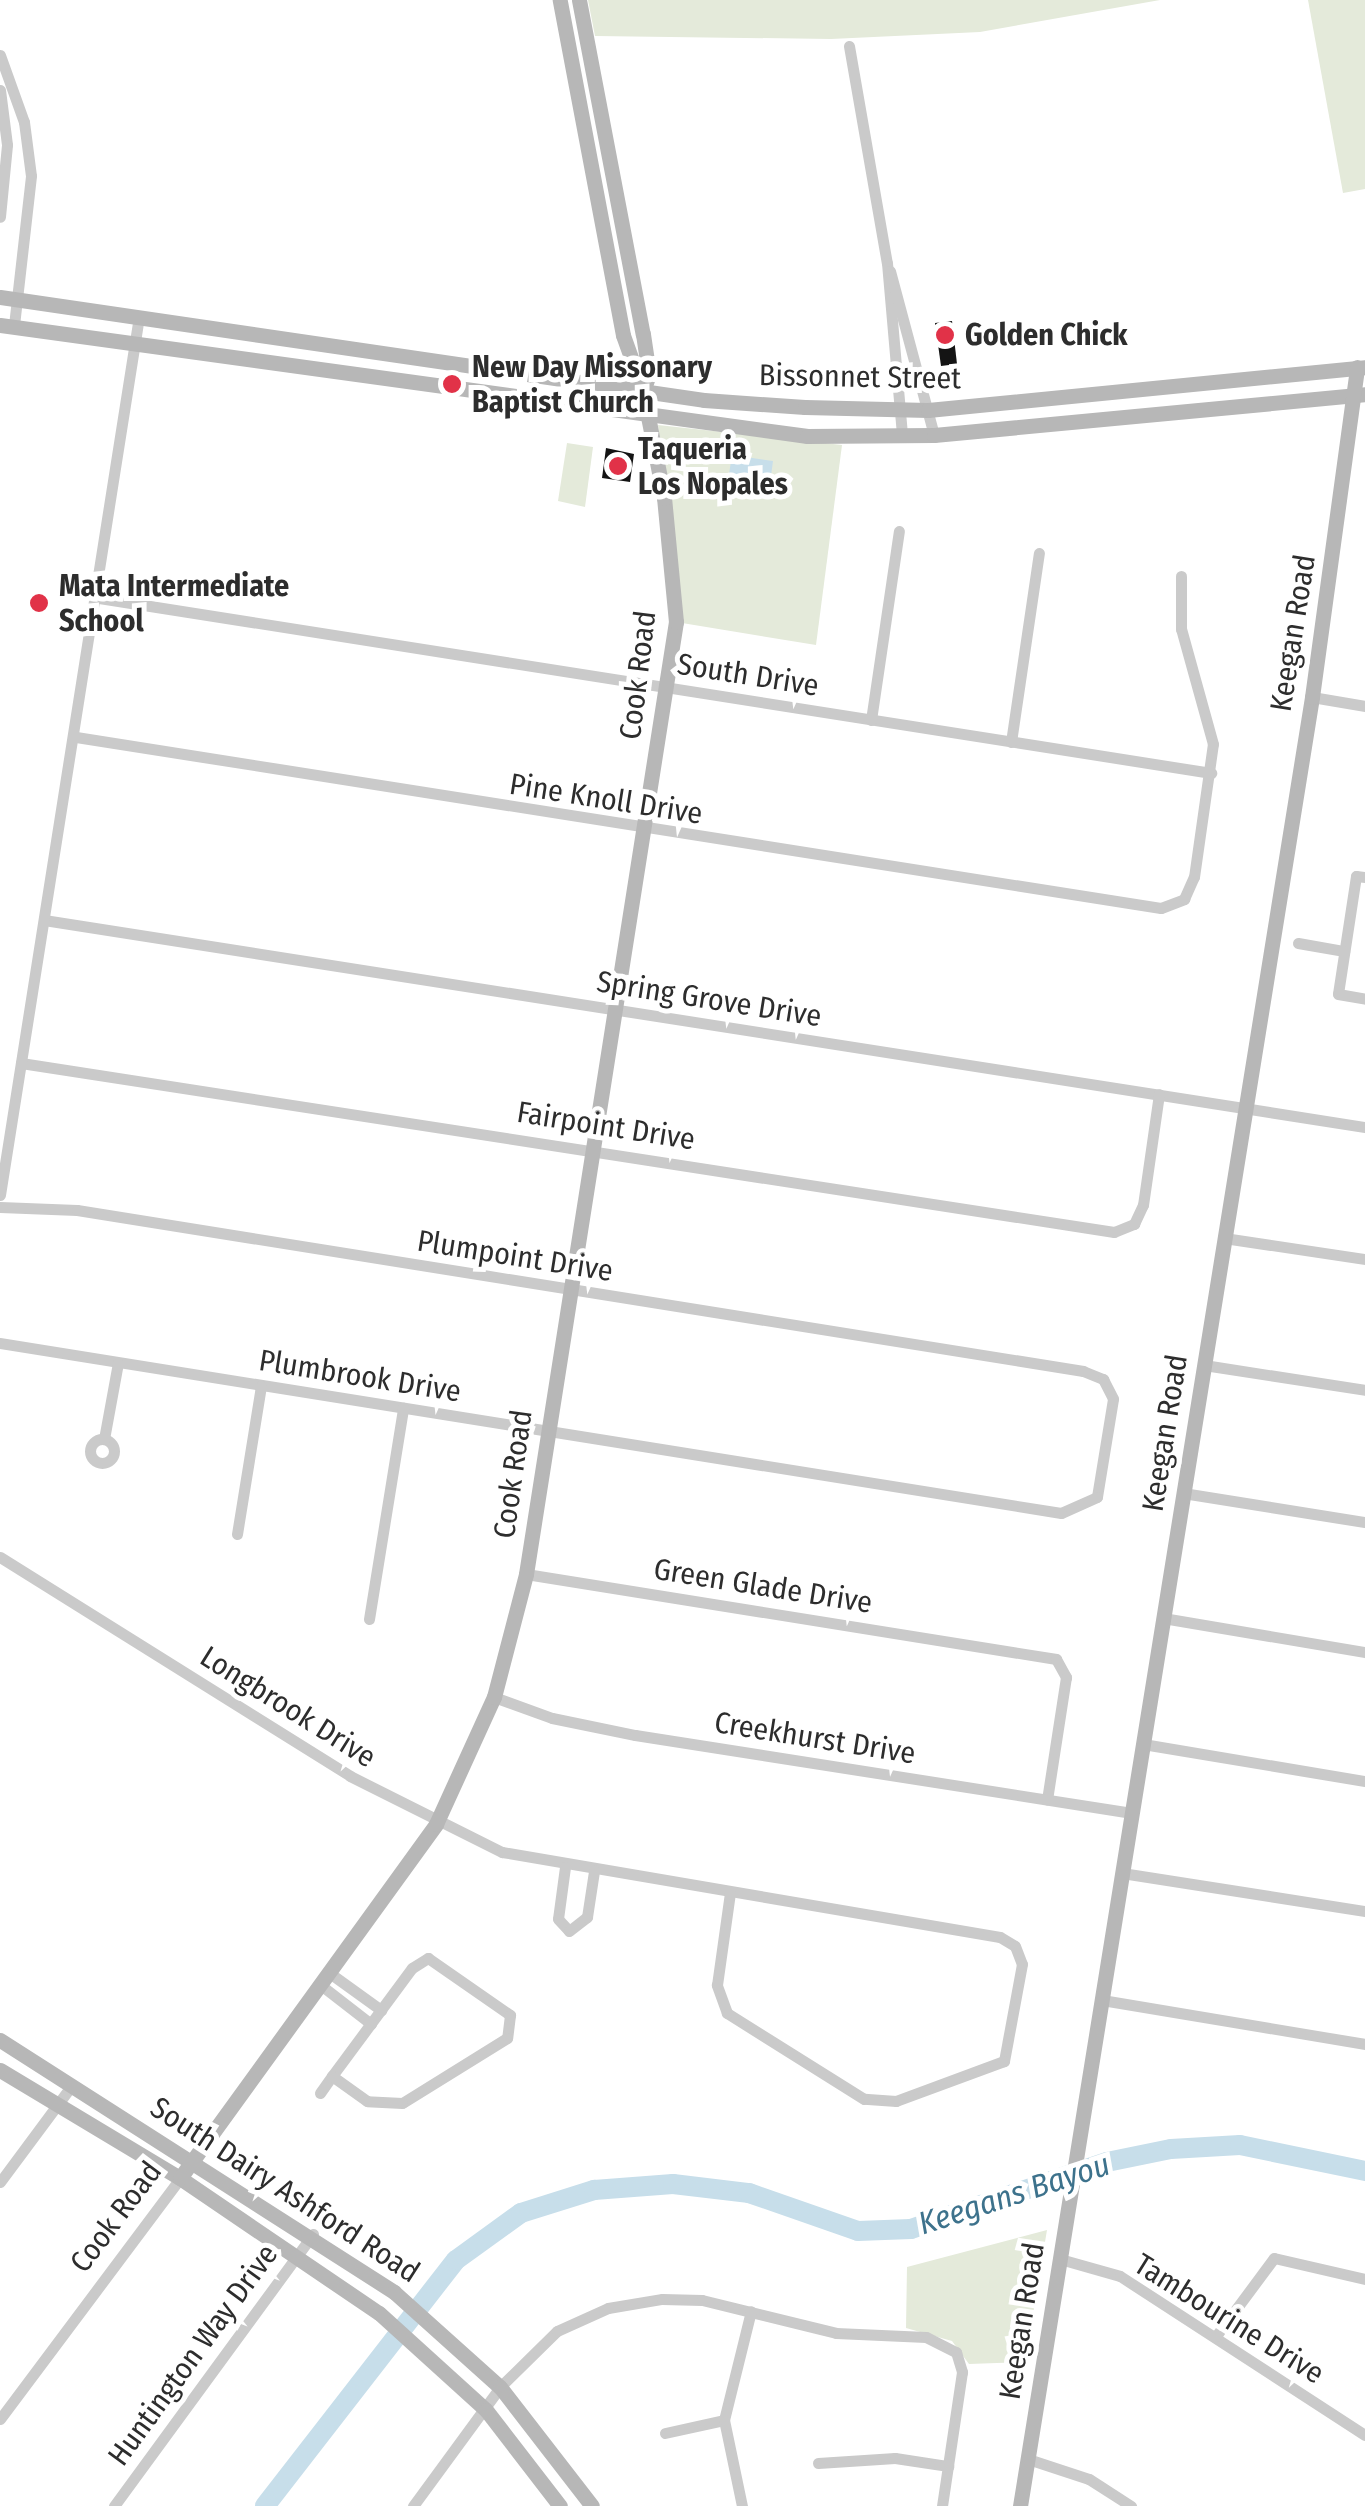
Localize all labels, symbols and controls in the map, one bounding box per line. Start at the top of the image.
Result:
place label: Golden Chick [965,317,1128,353]
marker: Golden Chick [934,324,956,346]
place label: New Day Missonary Baptist Church [472,349,712,420]
street label: Bissonnet Street [759,357,961,397]
marker: New Day Missonary Baptist Church [441,373,463,395]
place label: Taqueria Los Nopales [638,431,788,502]
marker: Taqueria Los Nopales [607,455,629,477]
street label: Keegan Road [1263,552,1323,714]
place label: Mata Intermediate School [59,568,289,638]
marker: Mata Intermediate School [28,592,50,614]
street label: Cook Road [612,609,664,741]
street label: South Drive [675,646,821,704]
street label: Pine Knoll Drive [507,766,705,832]
street label: Spring Grove Drive [594,963,824,1035]
street label: Fairpoint Drive [515,1094,697,1158]
street label: Plumpoint Drive [415,1223,615,1289]
street label: Plumbrook Drive [257,1342,463,1410]
street label: Keegan Road [1135,1352,1195,1514]
street label: Cook Road [486,1407,540,1541]
street label: Green Glade Drive [651,1551,875,1621]
street label: Longbrook Drive [194,1639,382,1775]
street label: Creekhurst Drive [712,1704,918,1772]
street label: South Dairy Ashford Road [144,2090,426,2290]
water label: Keegans Bayou [913,2145,1115,2243]
street label: Cook Road [63,2154,169,2280]
street label: Huntington Way Drive [101,2237,285,2473]
street label: Keegan Road [992,2240,1052,2402]
street label: Tambourine Drive [1128,2246,1330,2392]

